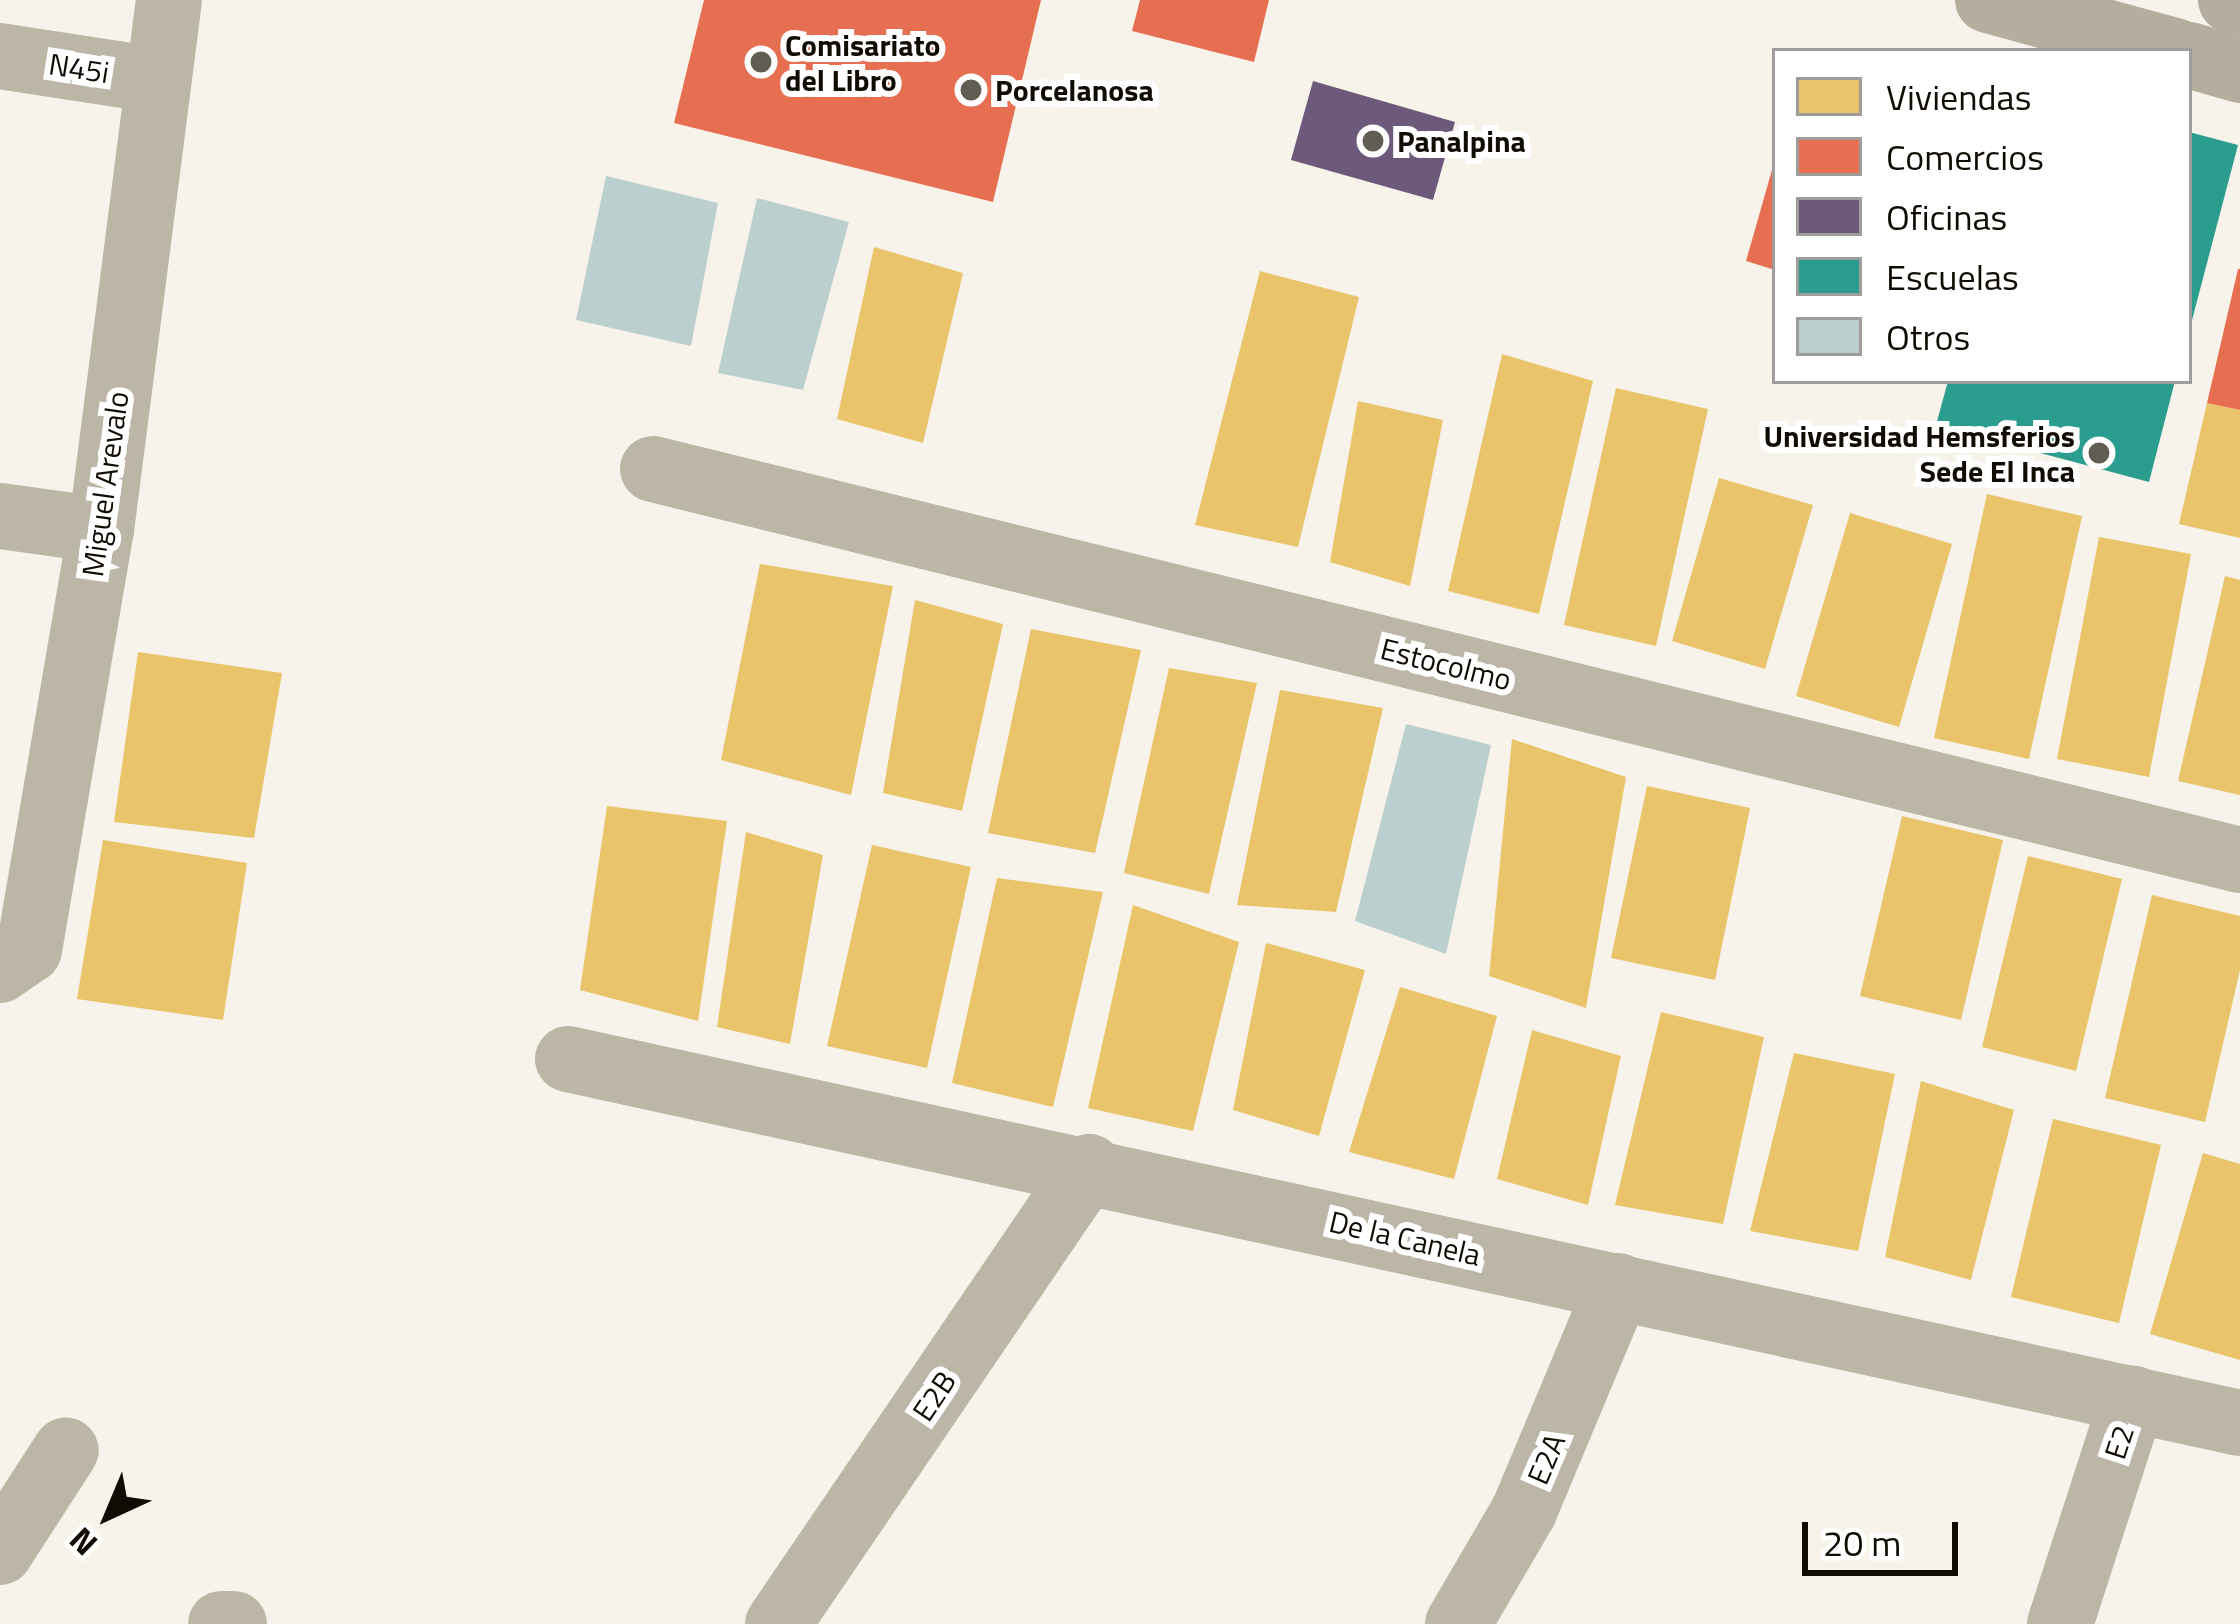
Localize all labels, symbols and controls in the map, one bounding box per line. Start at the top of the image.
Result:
place label: Comisariato del Libro [785,27,941,98]
street label: N45i [46,45,112,91]
legend [1772,48,2192,384]
marker: Comisariato del Libro [748,49,774,75]
text: Viviendas [1886,69,2031,124]
place label: Porcelanosa [995,72,1154,108]
marker: Porcelanosa [958,77,984,103]
place label: Panalpina [1397,123,1526,159]
marker: Panalpina [1360,128,1386,154]
text: Comercios [1886,129,2044,184]
text: Oficinas [1886,189,2007,244]
text: Escuelas [1886,249,2019,304]
text: Otros [1886,309,1970,364]
street label: Miguel Arevalo [74,389,136,579]
place label: Universidad Hemsferios Sede El Inca [1764,418,2075,488]
marker: Universidad Hemsferios Sede El Inca [2086,440,2112,466]
street label: Estocolmo [1377,630,1515,698]
street label: De la Canela [1326,1203,1484,1273]
street label: E2B [905,1364,963,1428]
street label: E2 [2097,1421,2141,1463]
street label: E2A [1519,1428,1573,1490]
north arrow [48,1456,168,1576]
scale bar [1808,1498,1964,1572]
text: 20 m [1823,1515,1901,1570]
text: N [57,1516,109,1568]

